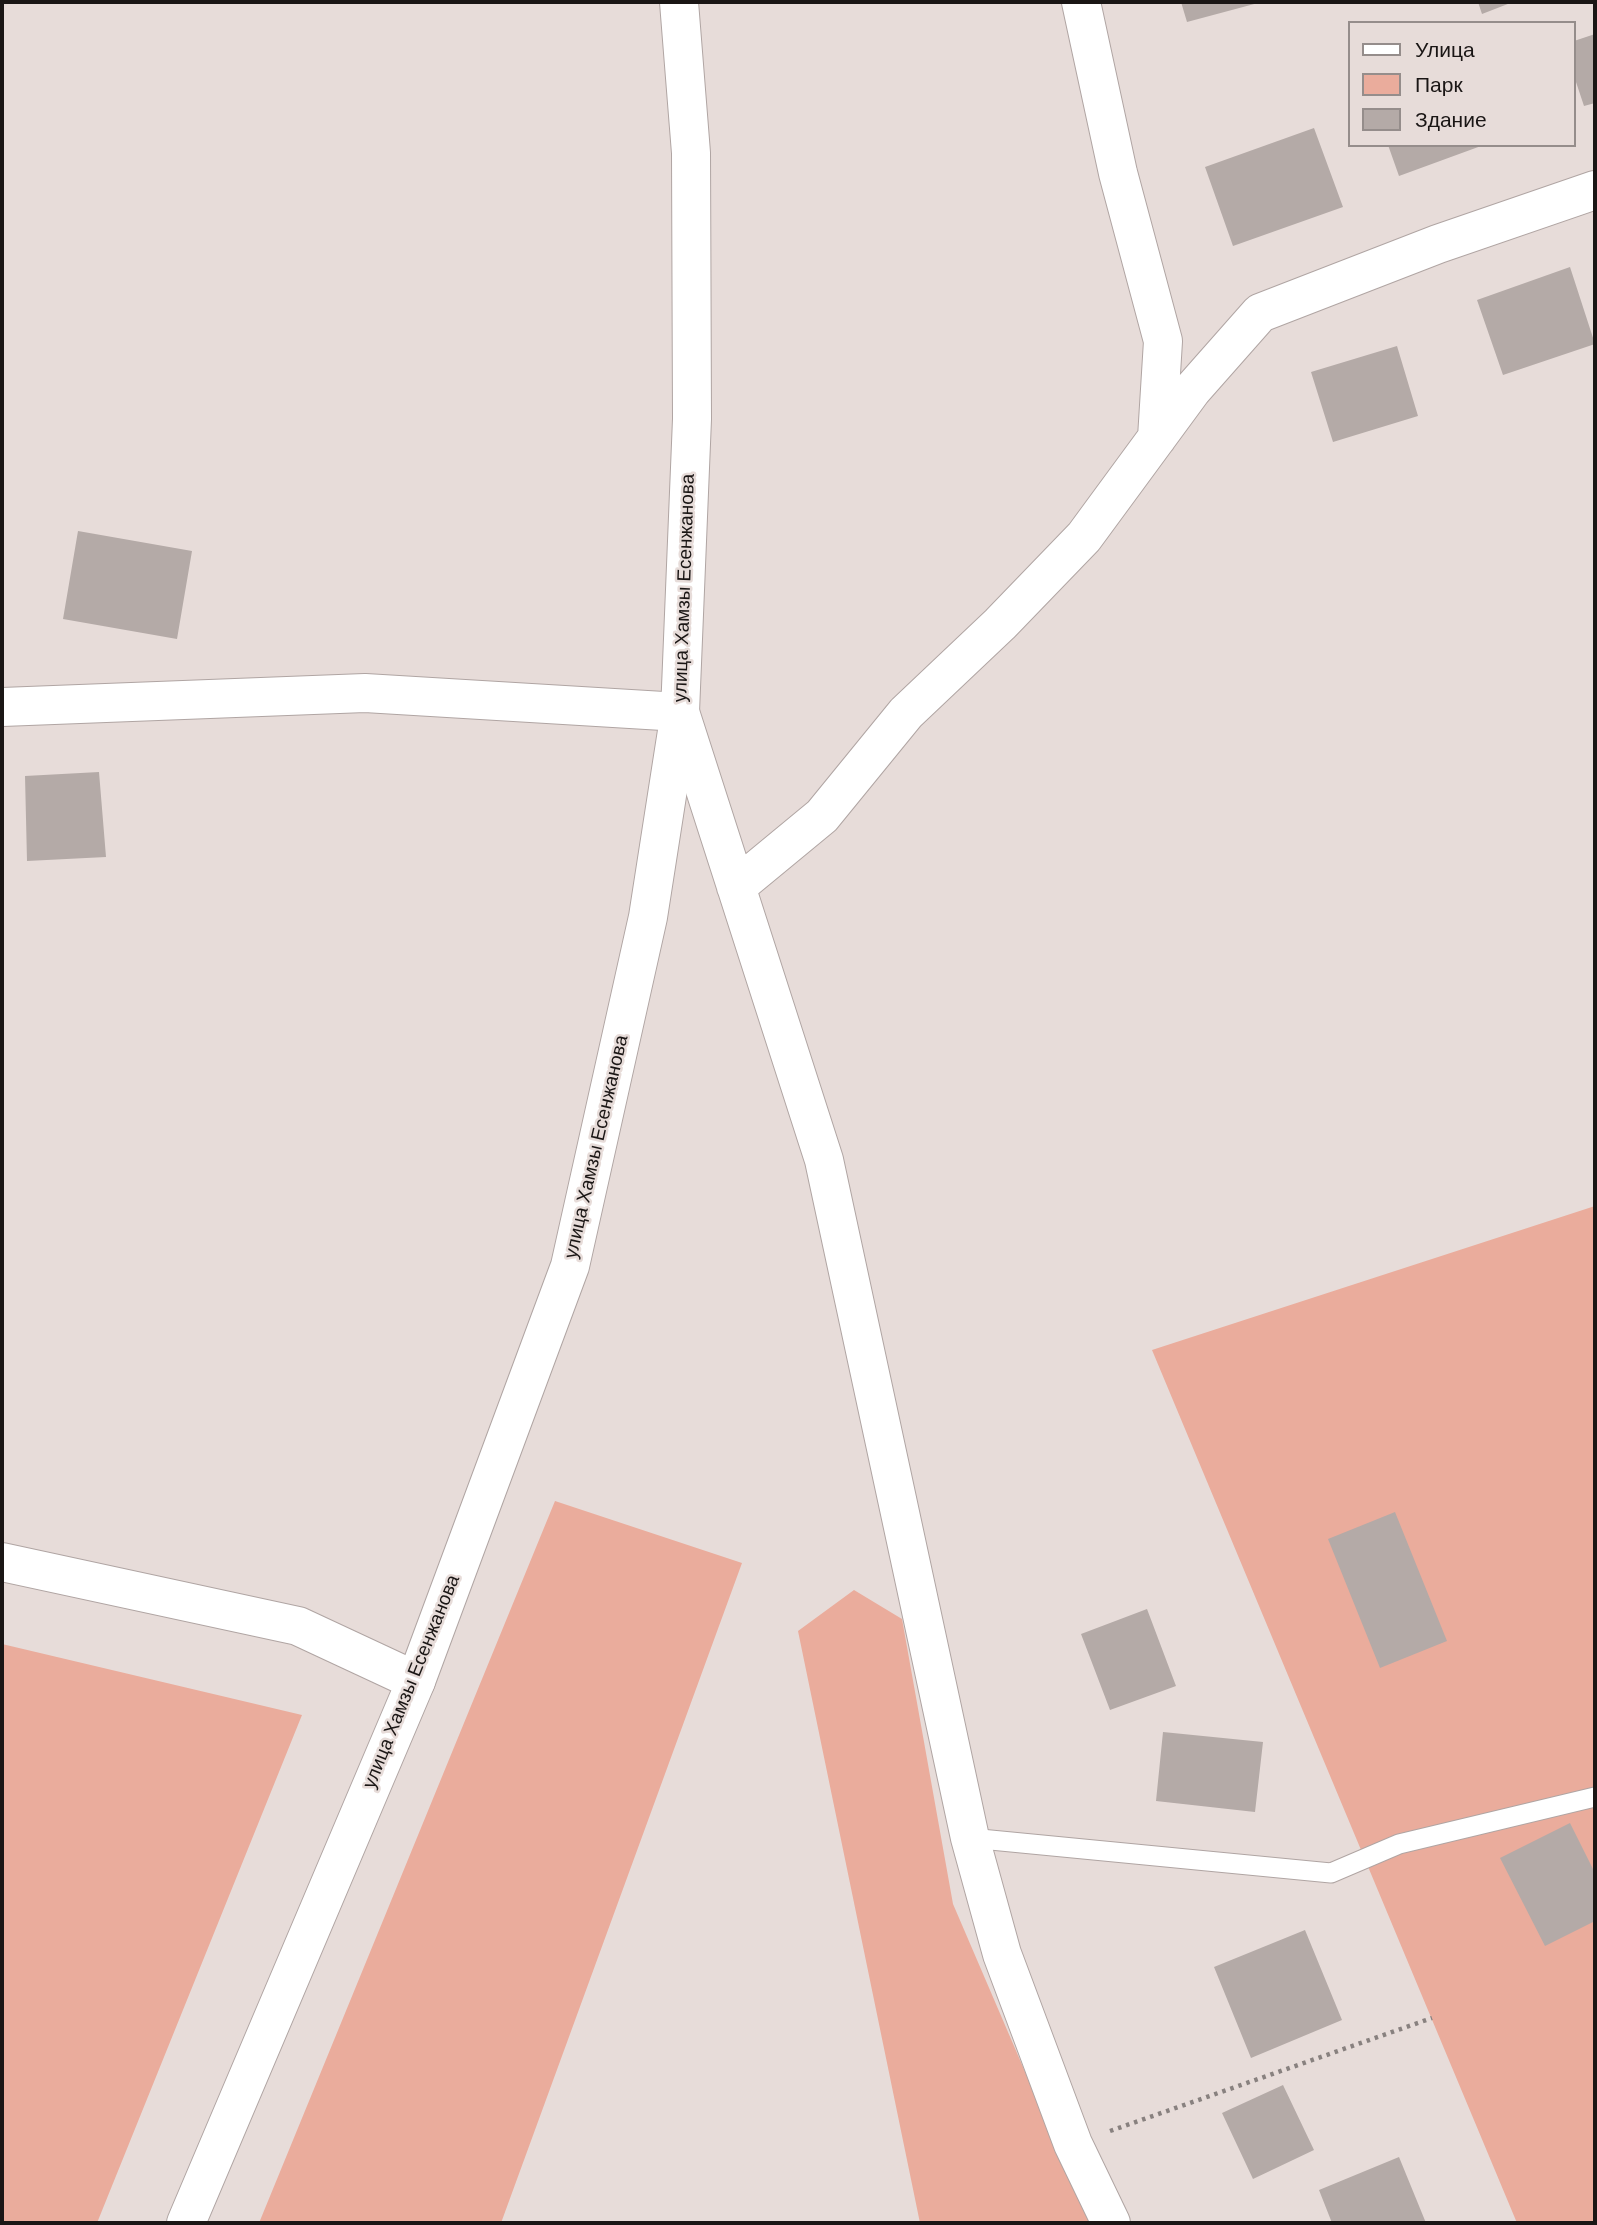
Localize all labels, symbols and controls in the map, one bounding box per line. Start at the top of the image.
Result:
legend [1348,21,1576,147]
text: Улица [1415,36,1475,64]
text: Парк [1415,71,1463,99]
text: Здание [1415,106,1487,134]
street label: улица Хамзы Есенжанова [670,473,700,703]
street label: улица Хамзы Есенжанова [560,1033,634,1261]
street label: улица Хамзы Есенжанова [359,1572,465,1792]

